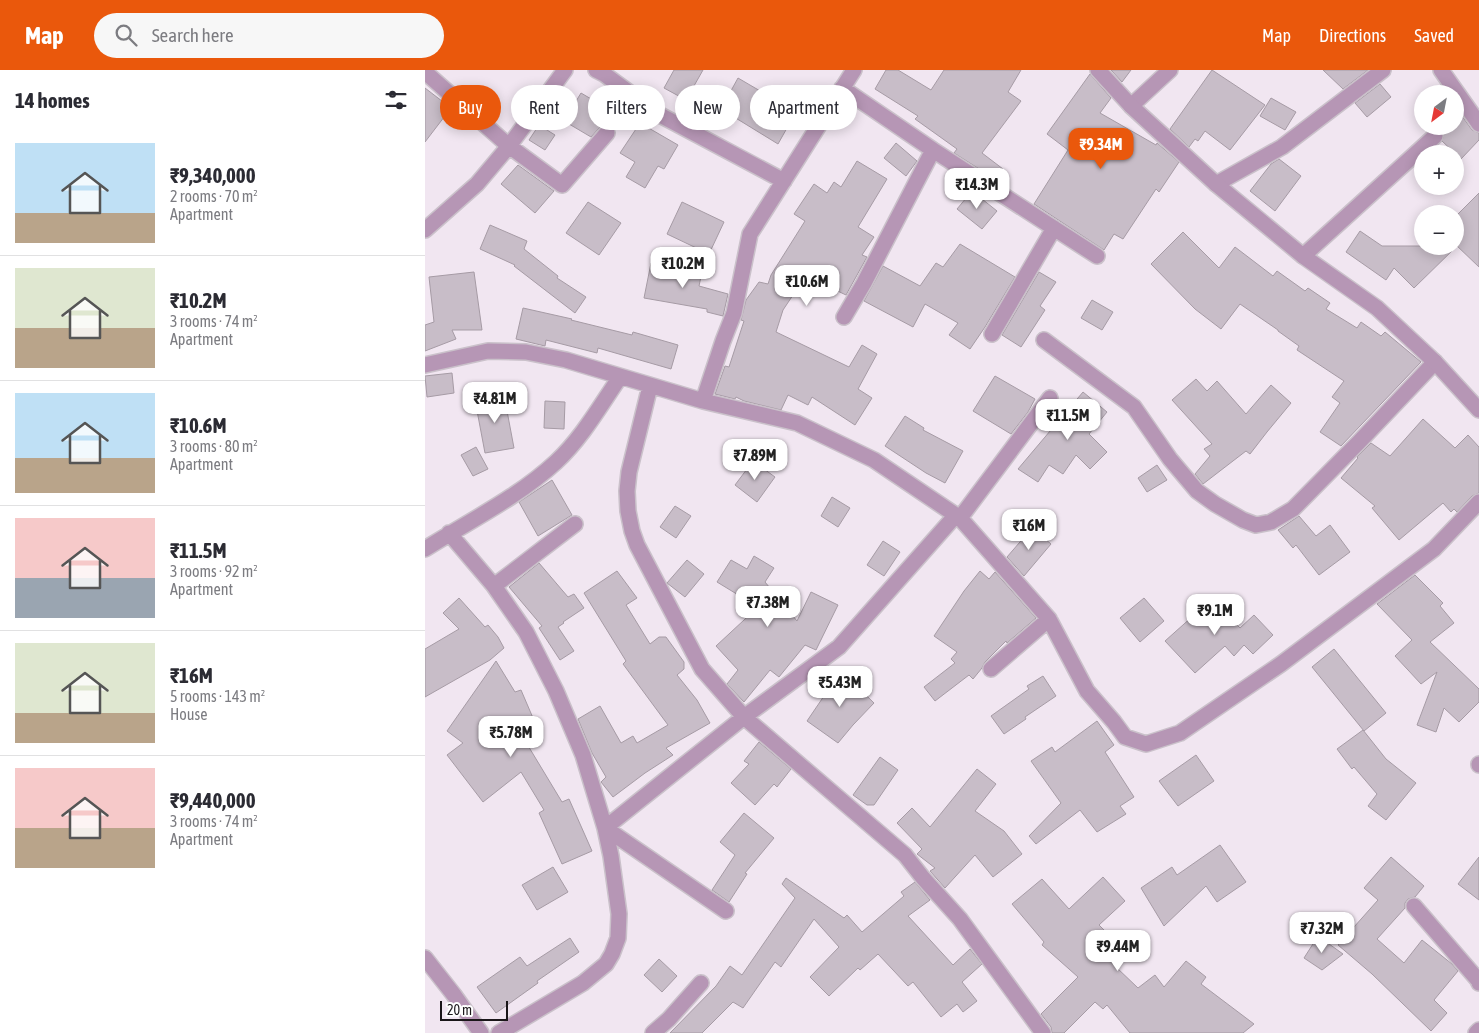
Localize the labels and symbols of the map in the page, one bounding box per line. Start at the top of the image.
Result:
north arrow [1414,85,1464,135]
pin: ₹9.34M [1060,128,1142,170]
pin: ₹14.3M [936,168,1018,210]
pin: ₹10.2M [642,246,724,289]
pin: ₹10.6M [766,264,848,307]
pin: ₹4.81M [454,382,536,424]
pin: ₹11.5M [1027,398,1109,441]
pin: ₹7.89M [714,438,796,481]
pin: ₹16M [999,508,1059,551]
pin: ₹7.38M [727,586,809,628]
pin: ₹9.1M [1180,594,1250,636]
pin: ₹5.43M [799,666,881,708]
pin: ₹5.78M [470,716,552,758]
pin: ₹7.32M [1281,912,1363,954]
pin: ₹9.44M [1077,930,1159,972]
scale bar [440,998,507,1021]

